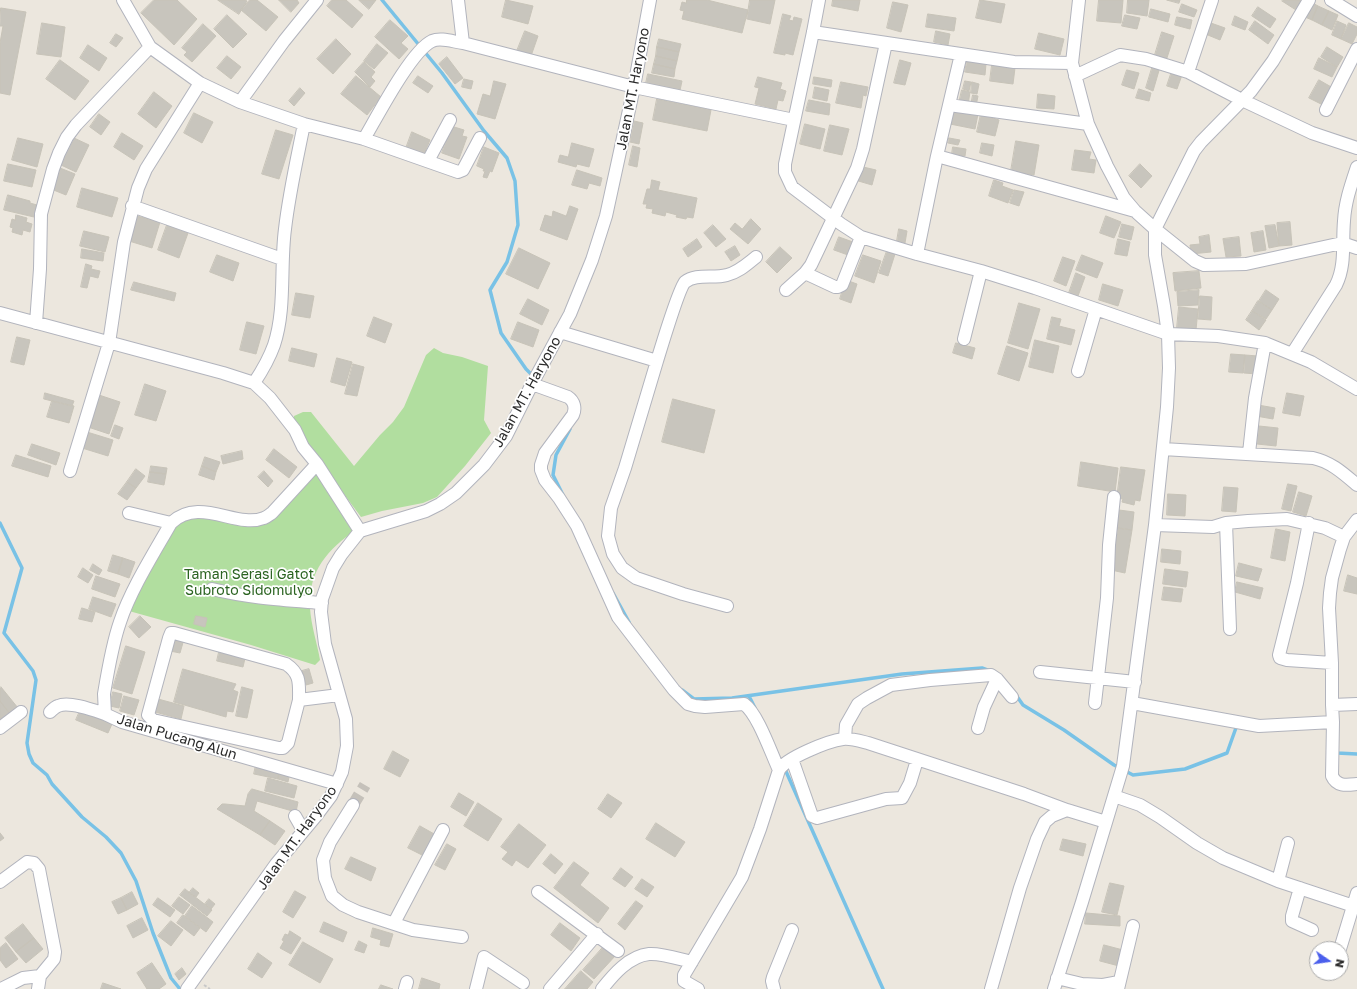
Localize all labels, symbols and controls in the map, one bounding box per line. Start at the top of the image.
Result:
street label: Jalan MT. Haryono [613,26,653,152]
street label: Jalan MT. Haryono [490,334,564,450]
park label: Taman Serasi Gatot Subroto Sidomulyo [184,567,314,600]
street label: Jalan Pucang Alun [115,711,239,763]
street label: Jalan MT. Haryono [254,783,340,893]
north arrow [1309,941,1349,981]
text: N [1333,958,1347,969]

